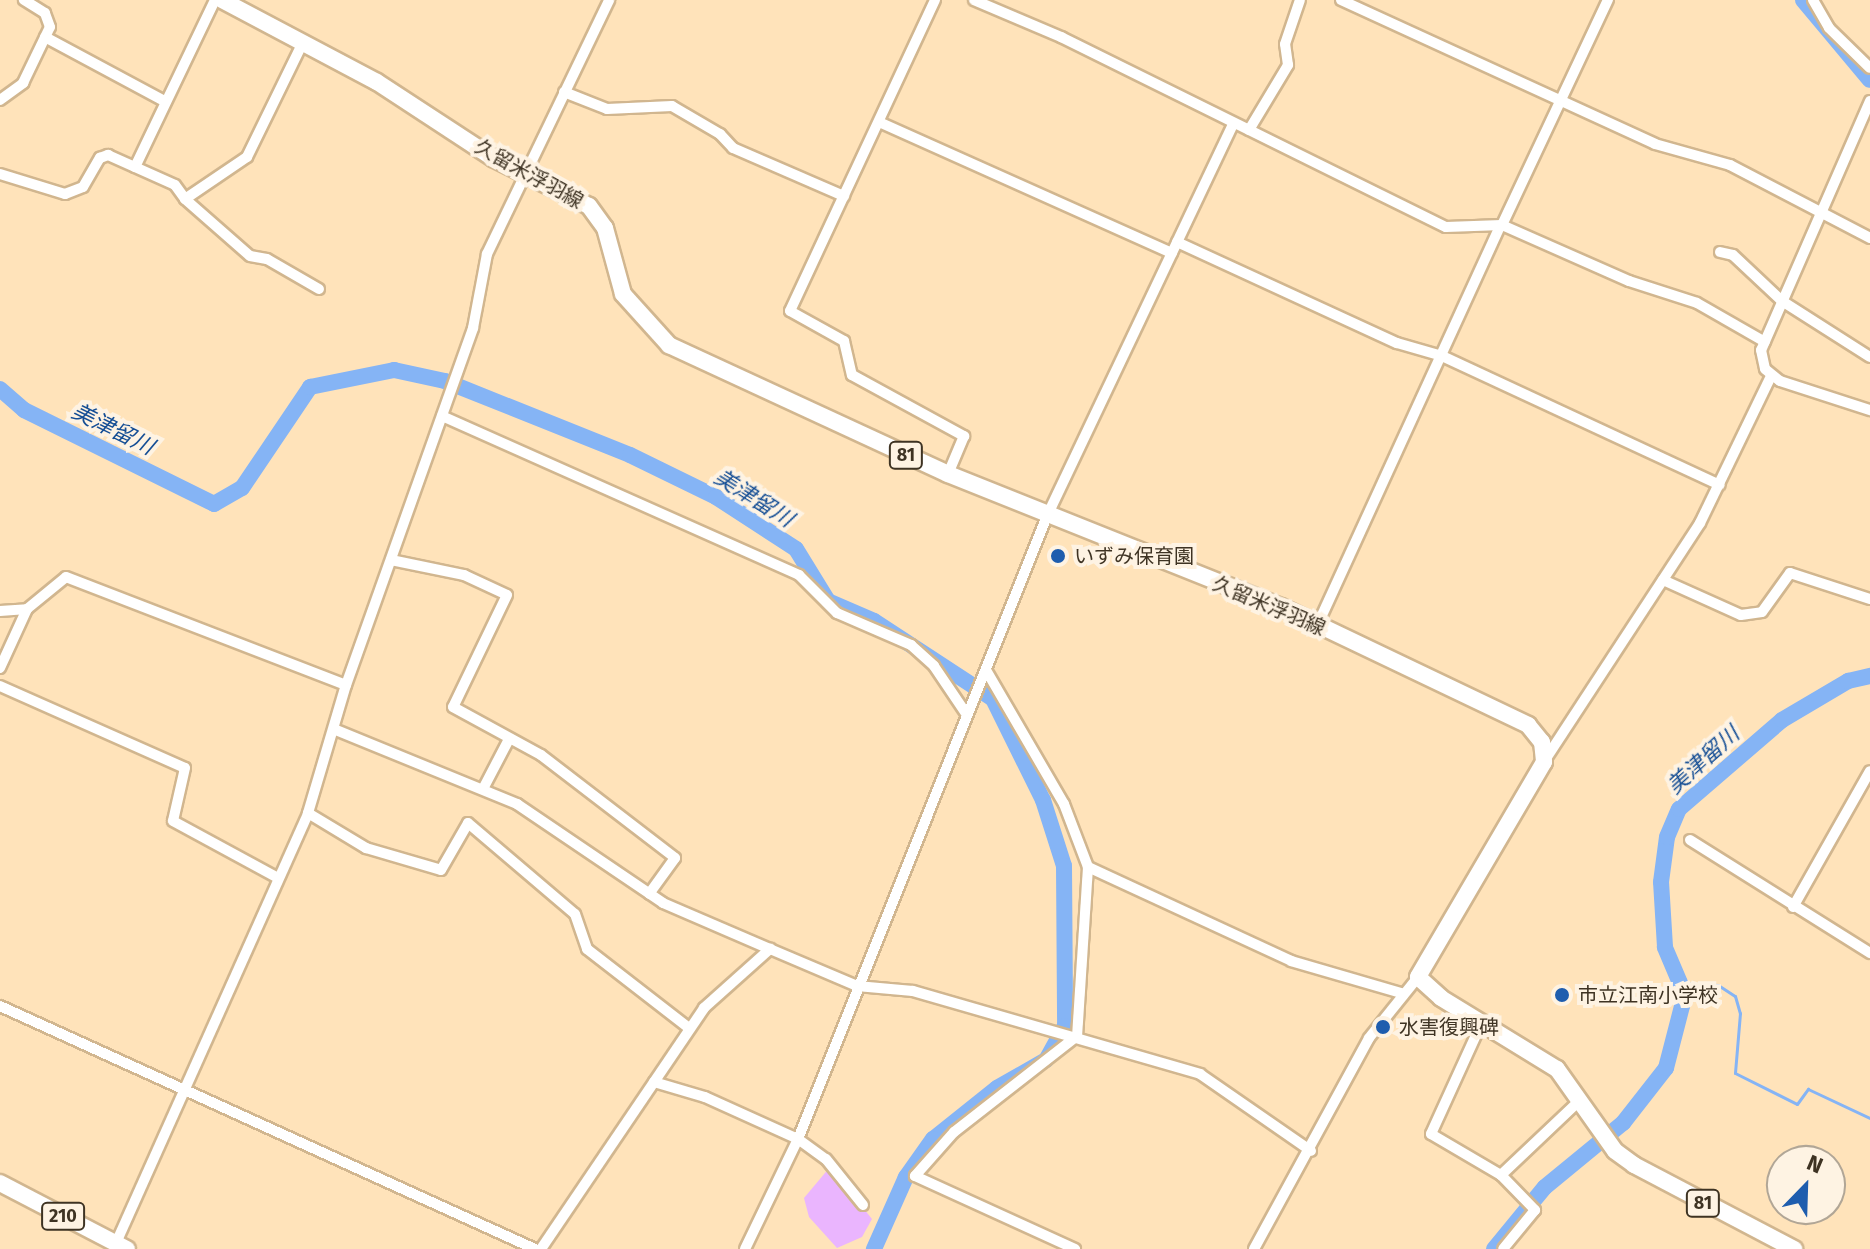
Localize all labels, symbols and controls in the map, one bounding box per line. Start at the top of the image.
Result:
street label: 久留米浮羽線 [471,134,587,214]
water label: 美津留川 [68,398,158,460]
road number: 81 [888,441,924,469]
water label: 美津留川 [710,463,798,533]
place label: いずみ保育園 [1074,544,1194,568]
marker: いずみ保育園 [1049,547,1067,565]
street label: 久留米浮羽線 [1209,572,1329,640]
water label: 美津留川 [1661,721,1745,799]
place label: 市立江南小学校 [1578,983,1718,1007]
marker: 市立江南小学校 [1553,986,1571,1004]
place label: 水害復興碑 [1399,1015,1499,1039]
marker: 水害復興碑 [1374,1018,1392,1036]
north arrow [1766,1145,1846,1225]
text: N [1803,1149,1827,1180]
road number: 81 [1685,1189,1721,1217]
road number: 210 [41,1202,85,1230]

